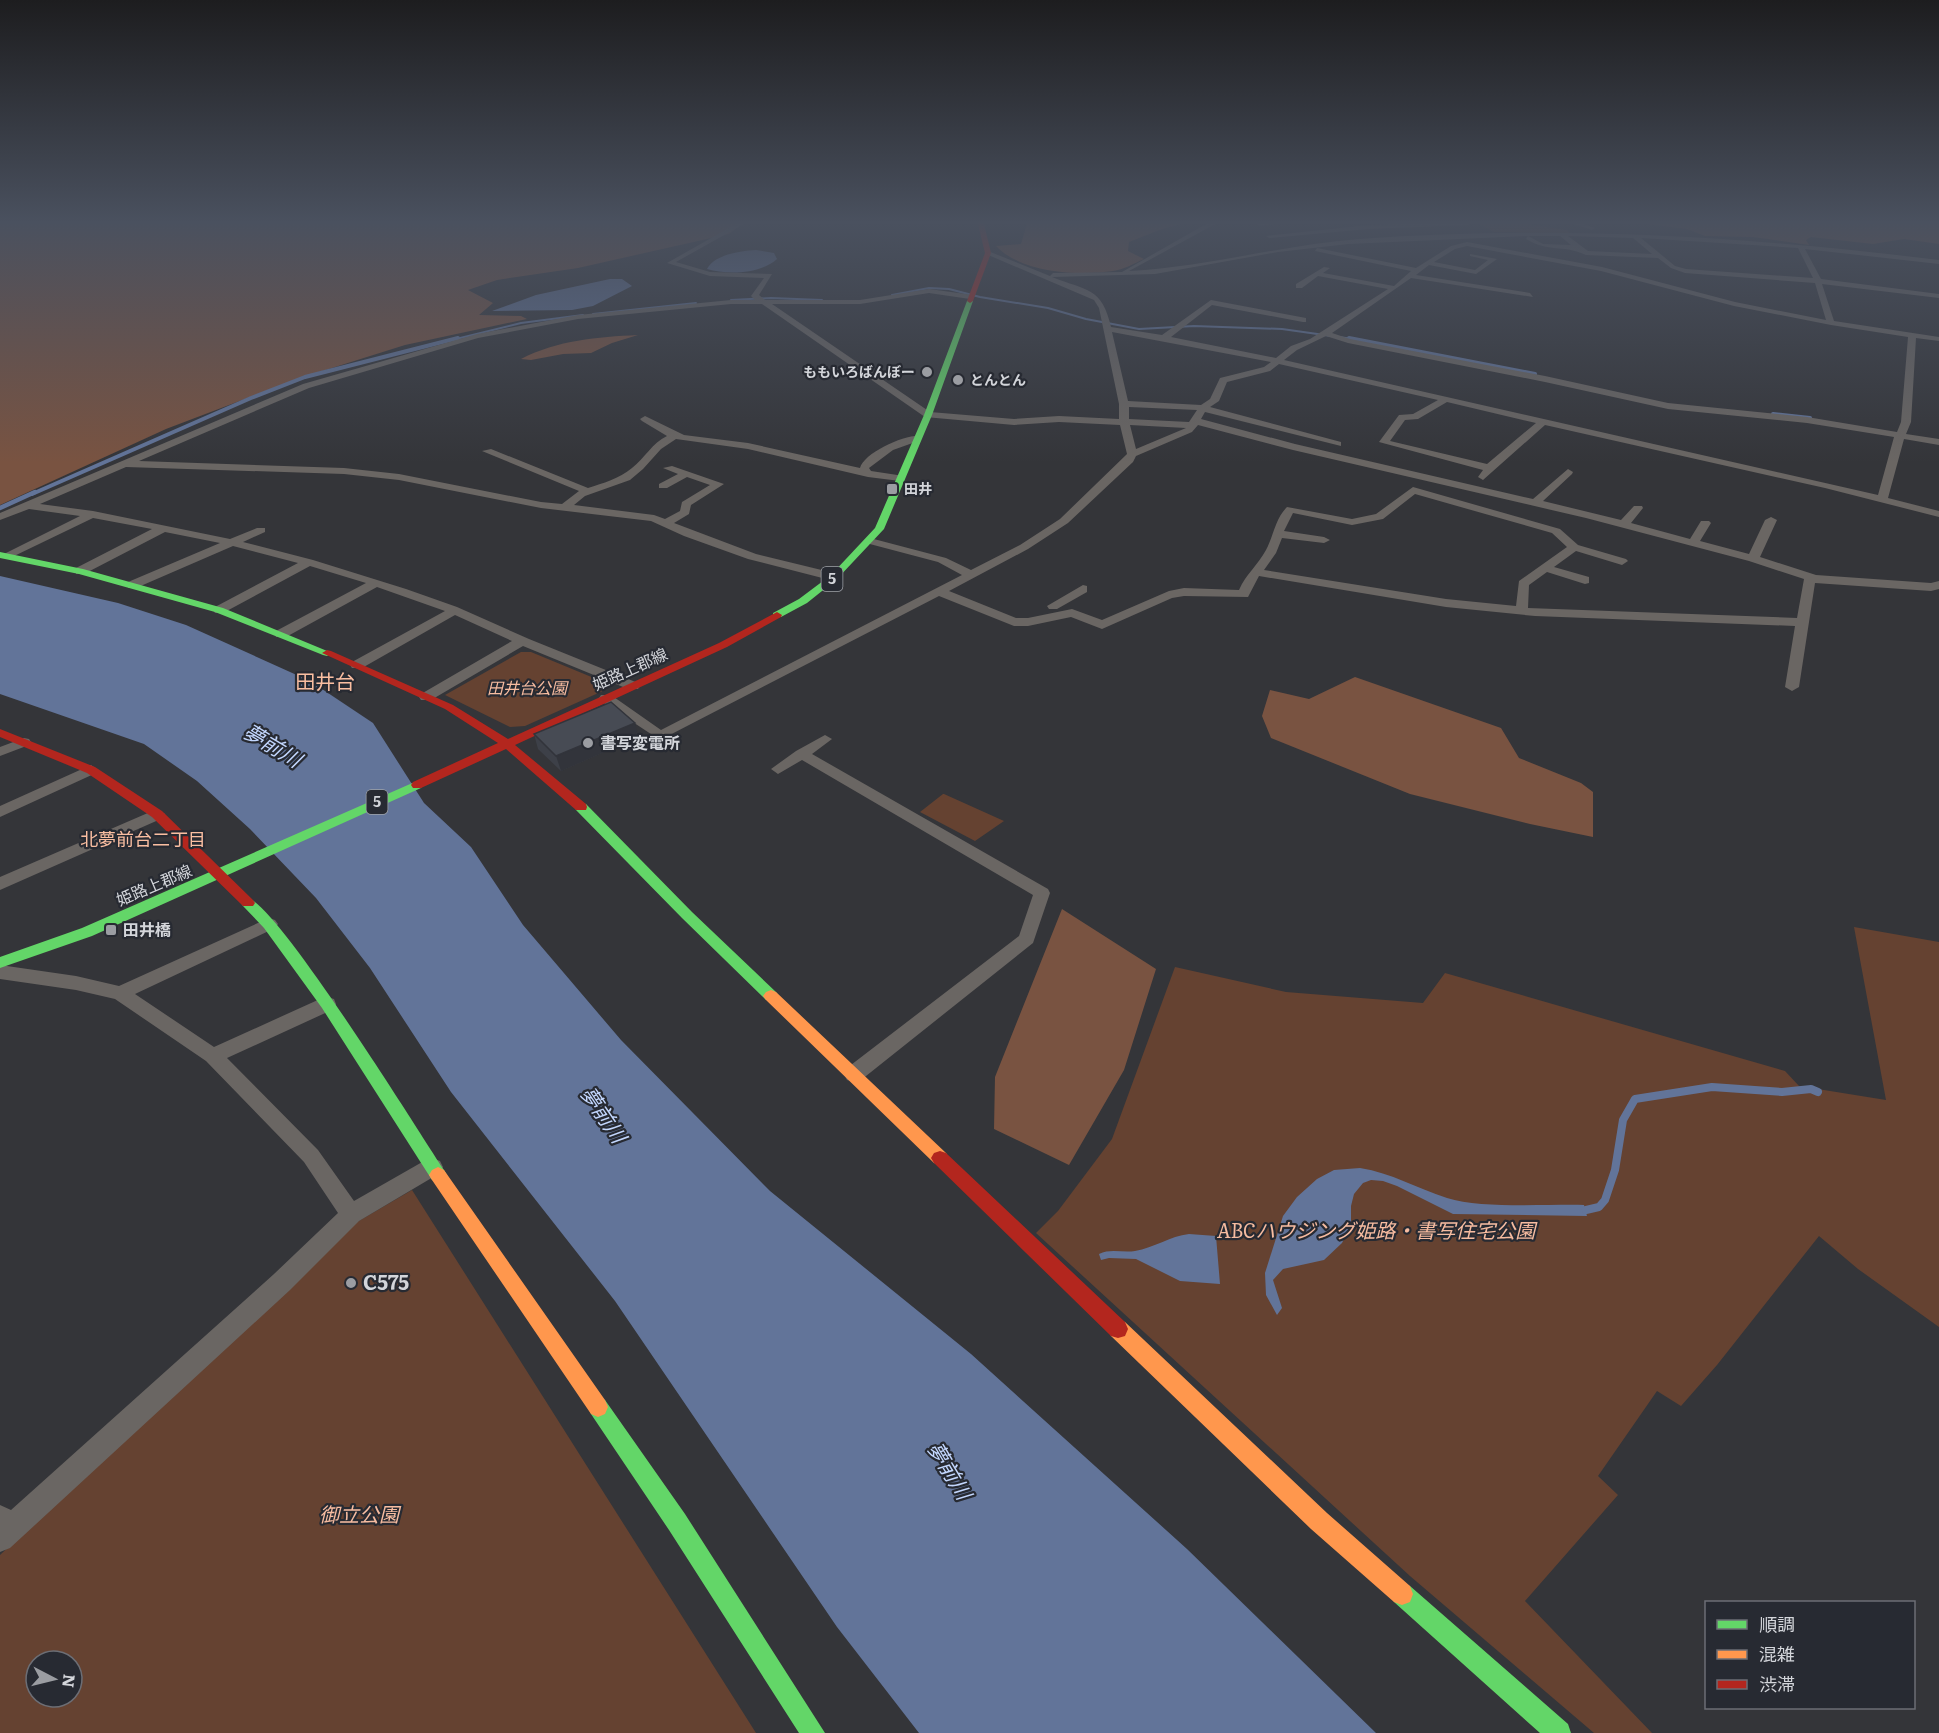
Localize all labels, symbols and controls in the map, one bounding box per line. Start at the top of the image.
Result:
place label: ももいろばんぼー [803,361,915,381]
marker: ももいろばんぼー [920,365,934,379]
place label: とんとん [970,369,1026,389]
marker: とんとん [951,373,965,387]
place label: 田井 [904,478,932,498]
marker: 田井 [885,482,899,496]
road number: 5 [822,567,842,591]
street label: 姫路上郡線 [588,641,671,695]
district label: 田井台 [295,665,355,695]
park label: 田井台公園 [487,675,569,699]
water label: 夢前川 [238,714,310,774]
place label: 書写変電所 [600,730,680,754]
marker: 書写変電所 [581,736,595,750]
road number: 5 [366,790,388,814]
district label: 北夢前台二丁目 [80,825,206,852]
street label: 姫路上郡線 [112,857,195,911]
place label: 田井橋 [123,917,171,941]
marker: 田井橋 [104,923,118,937]
water label: 夢前川 [575,1079,637,1150]
park label: ABCハウジング姫路・書写住宅公園 [1217,1214,1538,1244]
place label: C575 [363,1266,409,1296]
marker: C575 [344,1276,358,1290]
water label: 夢前川 [922,1435,982,1506]
park label: 御立公園 [319,1498,402,1528]
legend [1705,1601,1915,1709]
text: 順調 [1759,1610,1795,1637]
text: 混雑 [1759,1640,1795,1667]
north arrow [24,1649,84,1709]
text: 渋滞 [1759,1670,1795,1697]
text: N [57,1673,83,1689]

